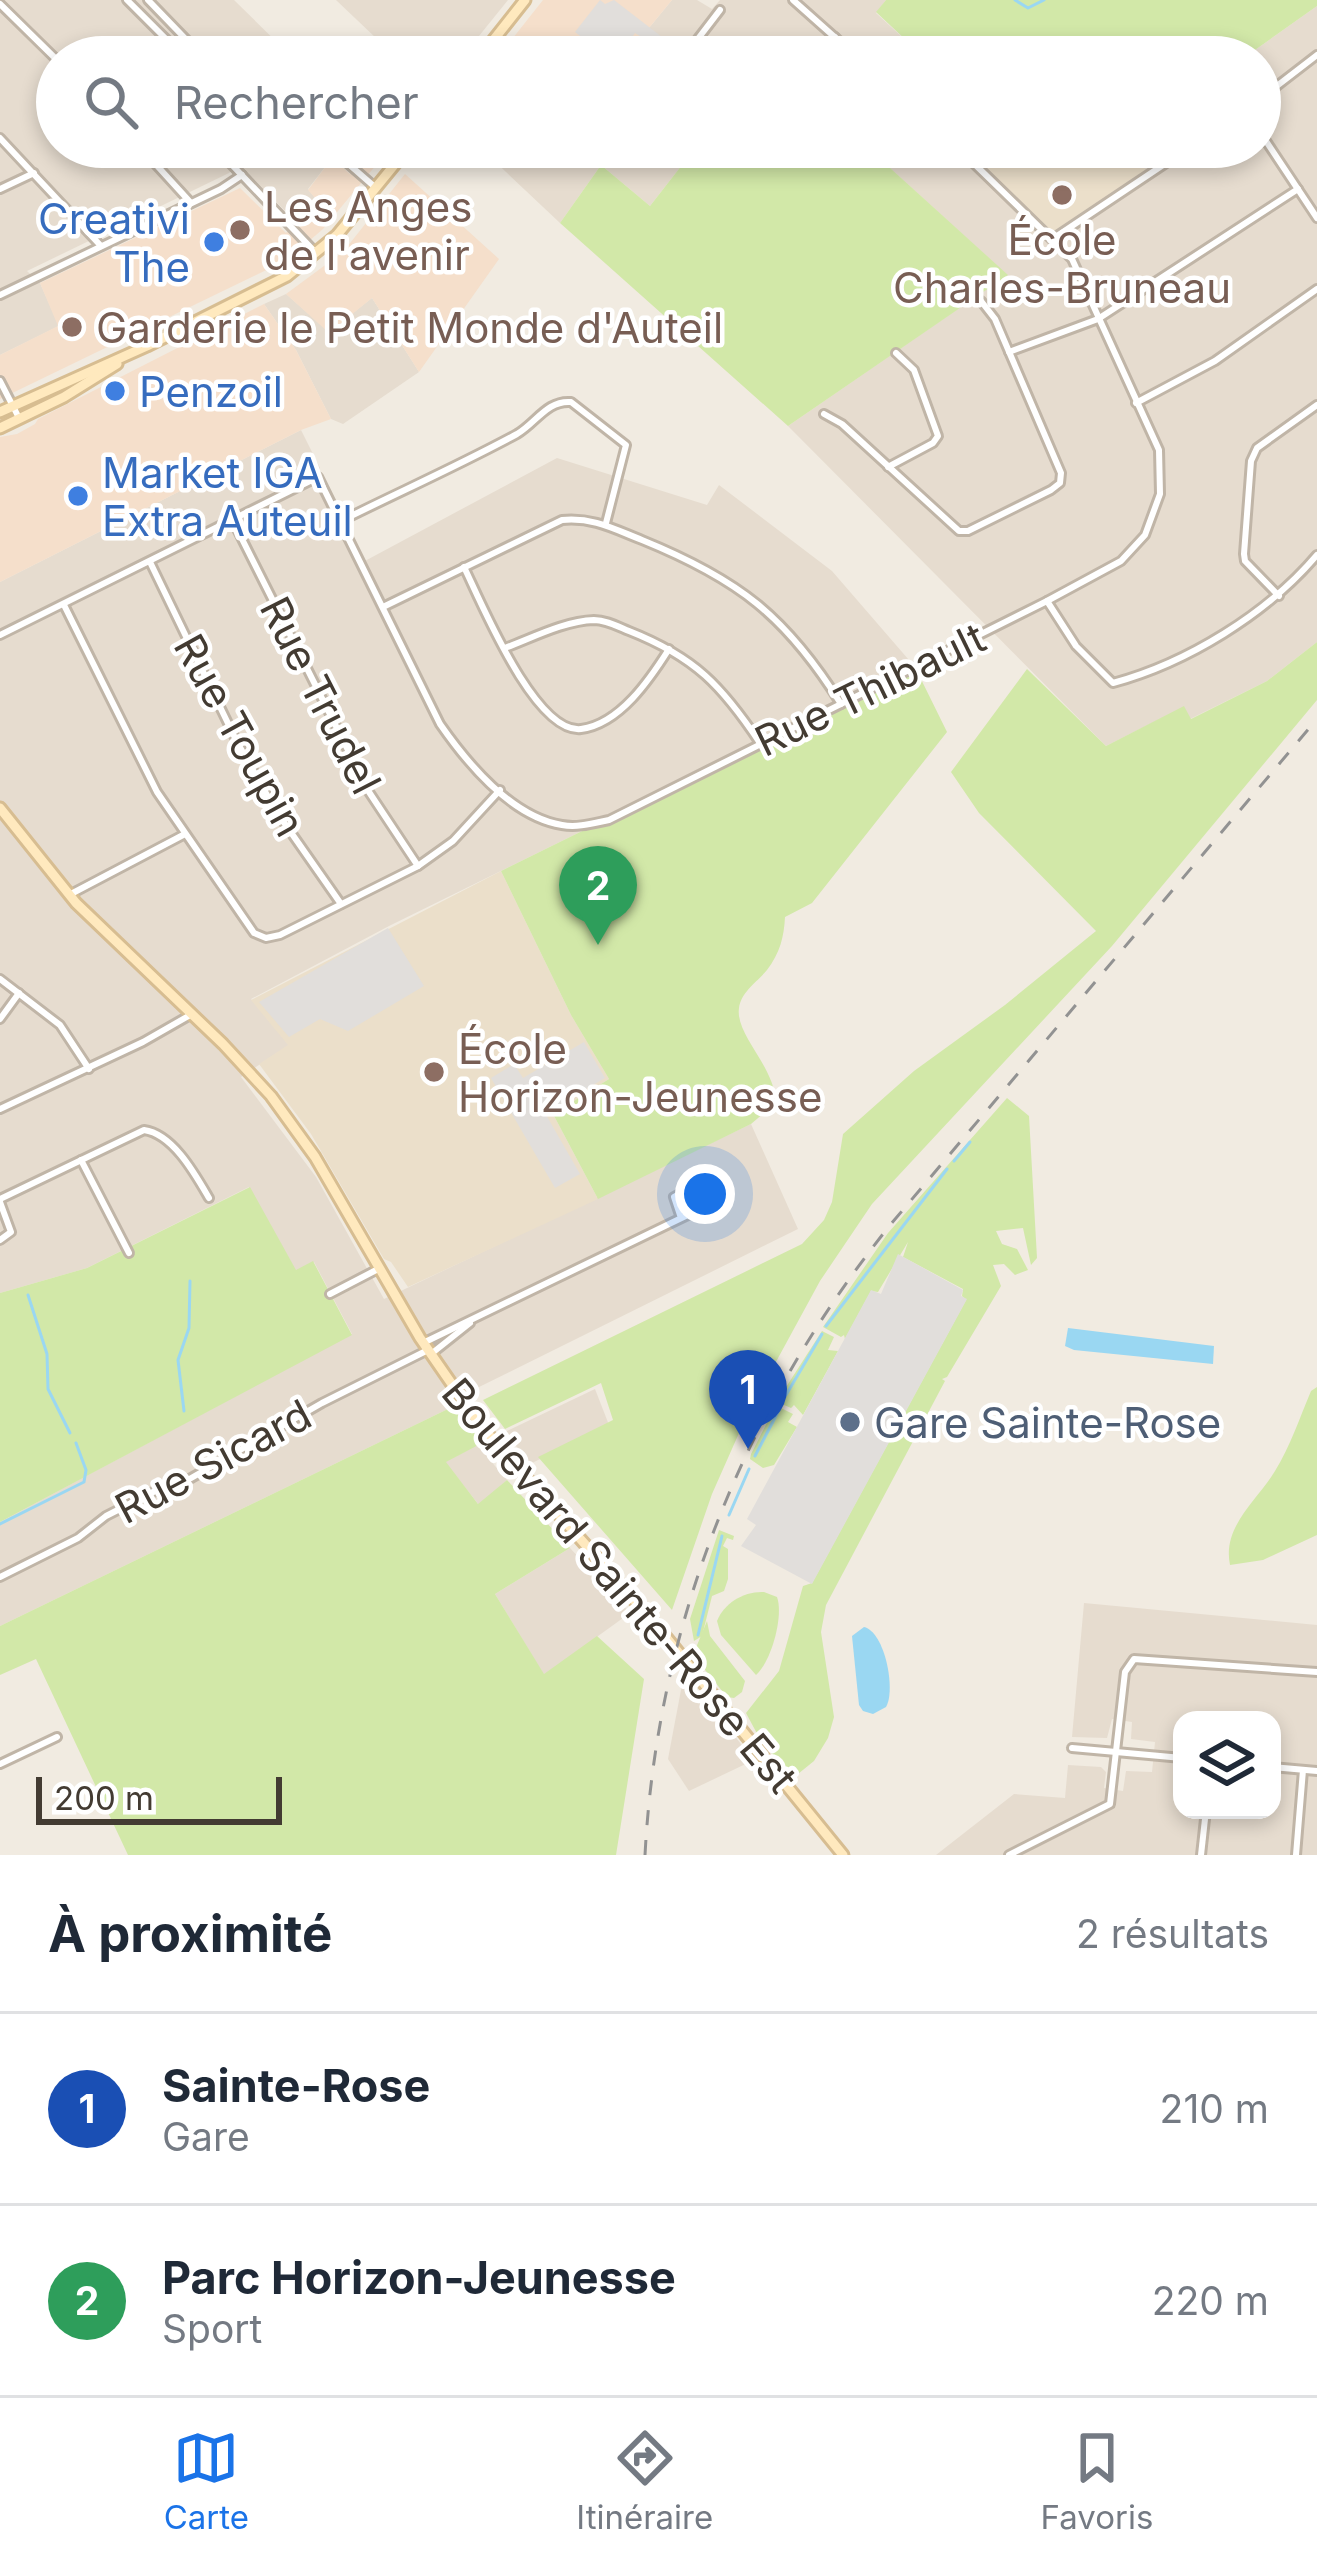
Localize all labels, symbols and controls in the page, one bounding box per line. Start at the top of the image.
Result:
search box [36,36,1281,168]
icon: search [78,69,144,135]
text: Rechercher [174,75,419,130]
place label: Les Anges de l'avenir [264,181,472,280]
marker: École Charles-Bruneau [1049,182,1075,208]
place label: Creativi The [38,193,190,292]
place label: École Charles-Bruneau [893,214,1231,313]
marker: Les Anges de l'avenir [227,217,253,243]
marker: Creativi The [201,229,227,255]
place label: Garderie le Petit Monde d'Auteil [96,302,723,353]
marker: Garderie le Petit Monde d'Auteil [59,314,85,340]
place label: Penzoil [139,366,283,417]
marker: Penzoil [102,378,128,404]
place label: Market IGA Extra Auteuil [102,447,353,546]
marker: Market IGA Extra Auteuil [65,483,91,509]
street label: Rue Trudel [250,588,392,802]
street label: Rue Thibault [747,611,993,767]
street label: Rue Toupin [164,625,316,845]
pin: 2 [559,846,637,945]
place label: École Horizon-Jeunesse [458,1023,822,1122]
marker: École Horizon-Jeunesse [421,1059,447,1085]
your location [675,1164,735,1224]
pin: 1 [709,1350,787,1449]
street label: Boulevard Sainte-Rose Est [432,1368,808,1802]
street label: Rue Sicard [107,1388,319,1534]
place label: Gare Sainte-Rose [874,1397,1221,1448]
marker: Gare Sainte-Rose [837,1409,863,1435]
map controls [1173,1711,1281,1819]
button: layers [1173,1711,1281,1819]
scale bar [36,1771,282,1824]
text: 200 m [54,1778,154,1818]
text: À proximité [48,1903,332,1964]
text: 2 résultats [1076,1910,1269,1957]
text: Sainte-Rose [162,2058,430,2113]
text: 1 [79,2085,95,2132]
text: 210 m [1160,2085,1269,2132]
text: Gare [162,2113,250,2160]
text: Parc Horizon-Jeunesse [162,2250,676,2305]
text: 2 [75,2277,99,2324]
text: 220 m [1152,2277,1269,2324]
text: Sport [162,2305,262,2352]
tab: Carte [164,2425,249,2537]
tab: Itinéraire [576,2425,713,2537]
tab: Favoris [1041,2425,1153,2537]

